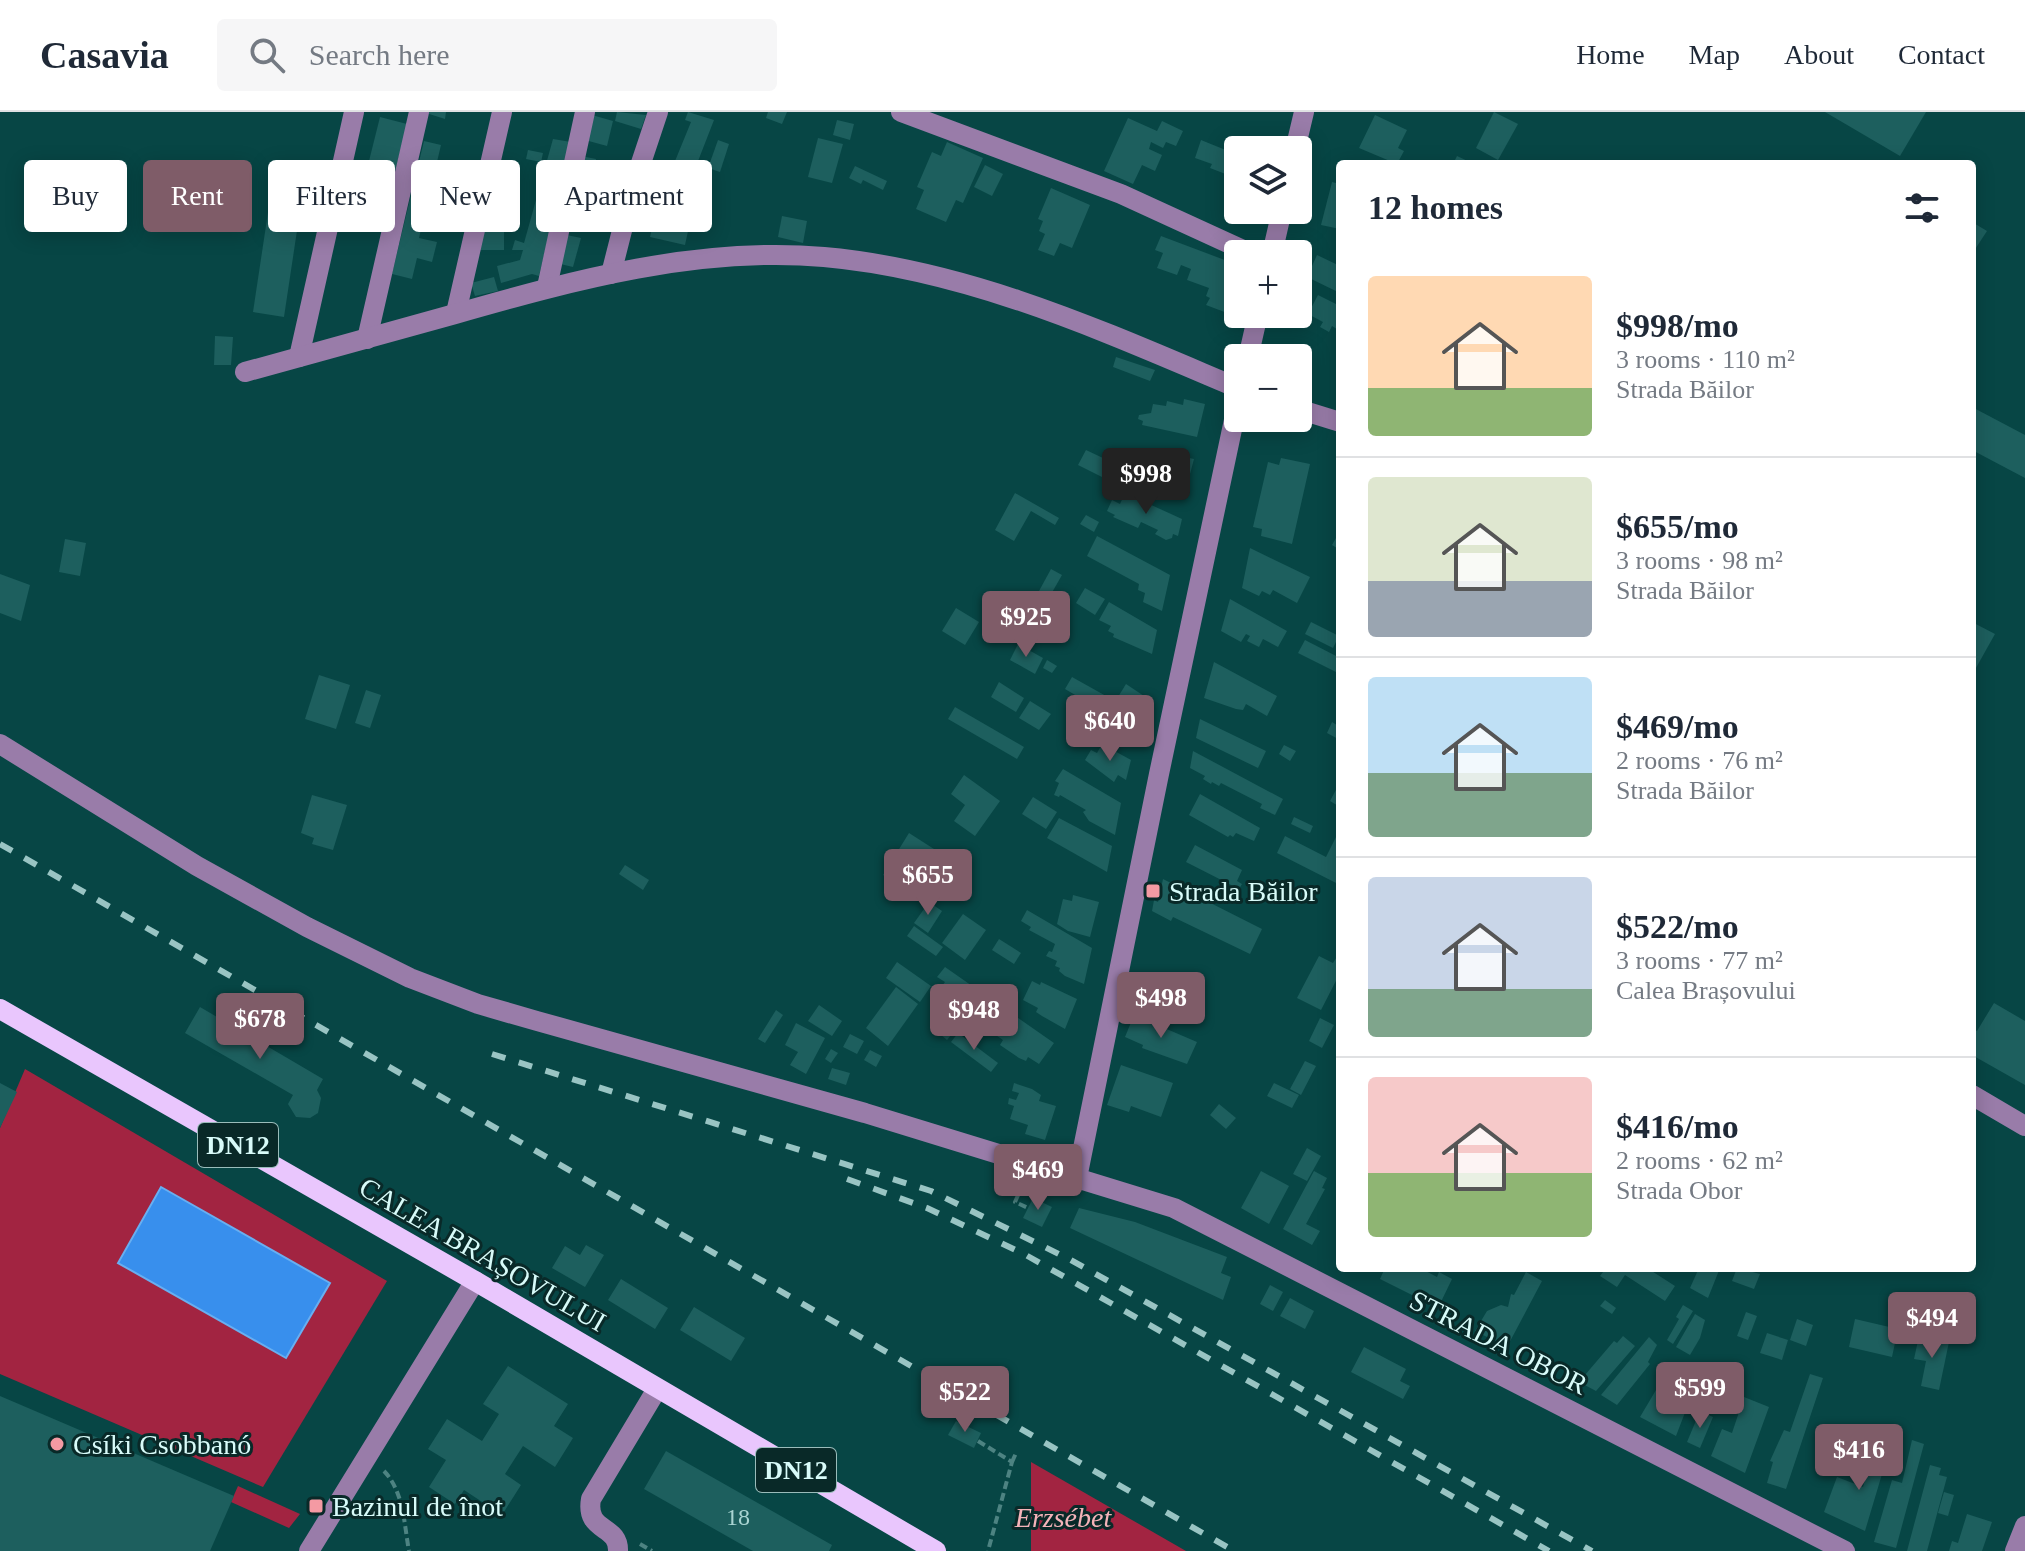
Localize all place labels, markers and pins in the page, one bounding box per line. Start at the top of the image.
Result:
pin: $998 [1099,448,1193,516]
pin: $925 [979,591,1073,659]
pin: $640 [1063,695,1157,763]
pin: $655 [881,849,975,917]
place label: Strada Băilor [1169,876,1318,907]
marker: Strada Băilor [1144,882,1162,900]
pin: $498 [1114,972,1208,1040]
pin: $948 [927,984,1021,1052]
pin: $678 [213,993,307,1061]
pin: $469 [991,1144,1085,1212]
pin: $494 [1885,1292,1979,1360]
pin: $599 [1653,1362,1747,1430]
pin: $522 [918,1366,1012,1434]
pin: $416 [1812,1424,1906,1492]
place label: Csíki Csobbanó [73,1429,251,1460]
marker: Csíki Csobbanó [48,1435,66,1453]
place label: Bazinul de înot [332,1491,503,1522]
marker: Bazinul de înot [307,1497,325,1515]

